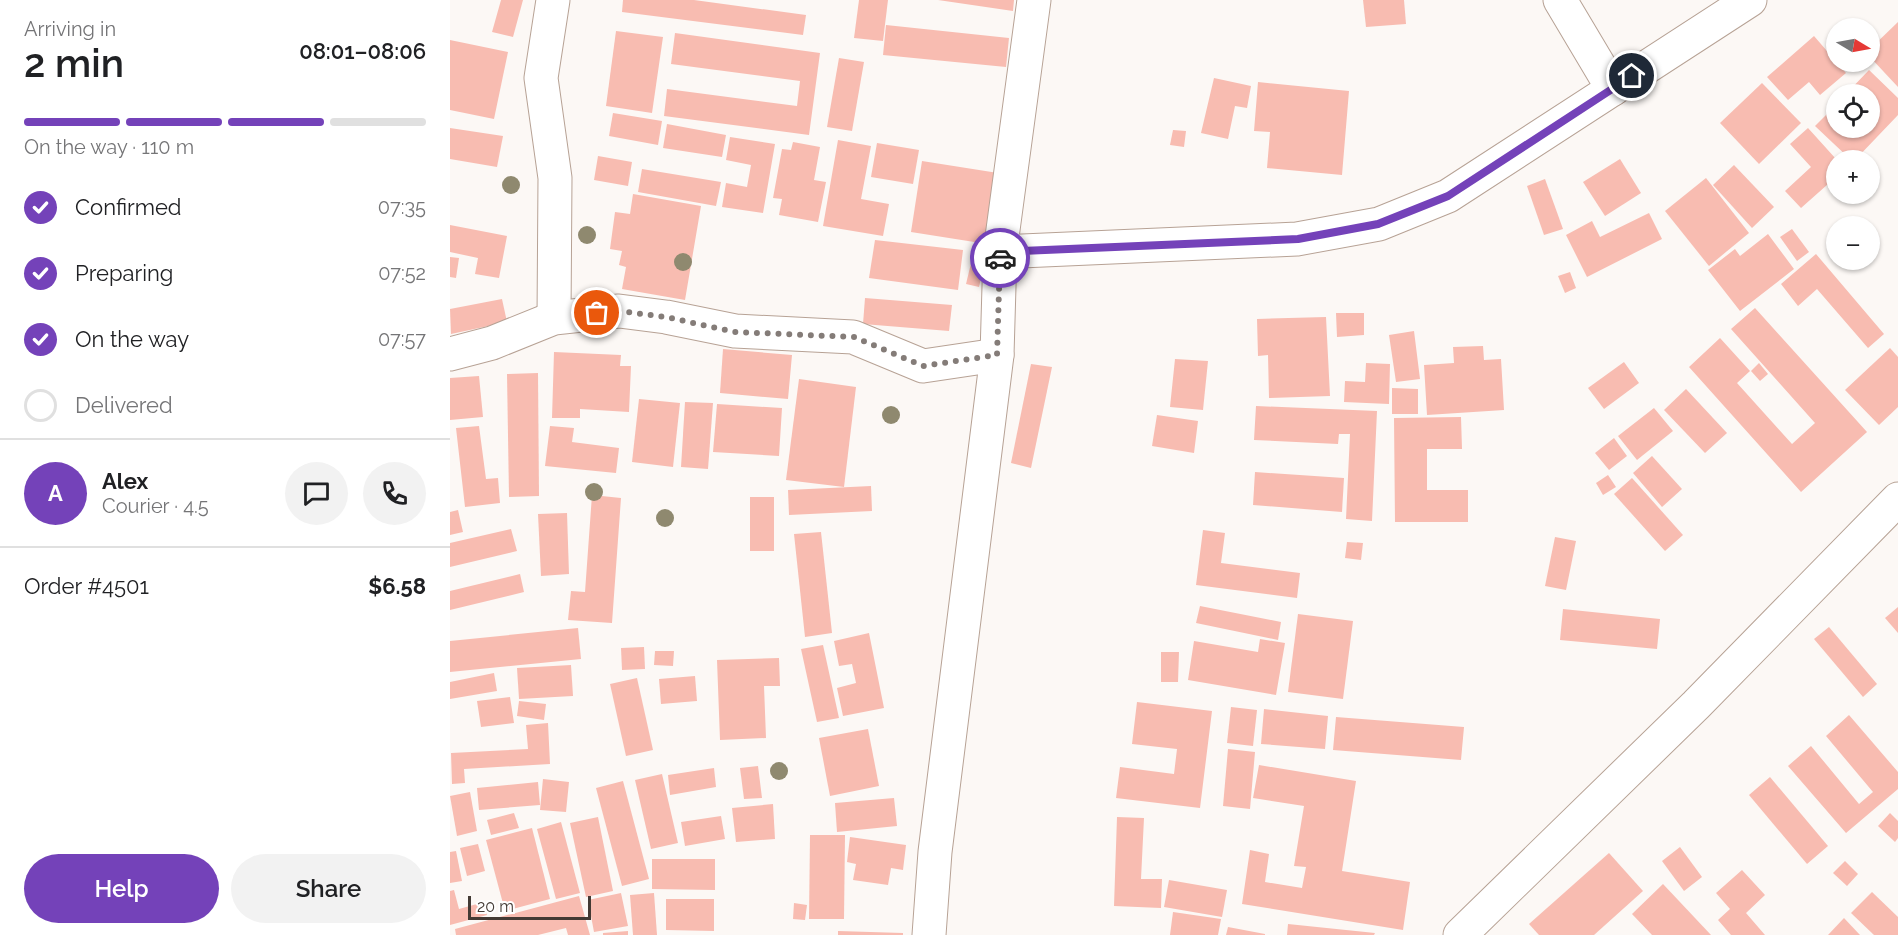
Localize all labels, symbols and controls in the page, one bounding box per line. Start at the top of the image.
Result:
text: Arriving in [24,17,116,41]
north arrow [1826,18,1880,72]
map controls [1826,18,1880,270]
text: 08:01–08:06 [299,38,426,64]
text: 2 min [24,40,124,86]
pin [1606,50,1657,101]
icon: home [1615,59,1648,92]
button: locate [1826,84,1880,138]
text: On the way · 110 m [24,135,194,159]
button: + [1826,150,1880,204]
icon: check [24,191,57,224]
text: Confirmed [75,194,182,220]
text: 07:35 [378,195,426,219]
button: − [1826,216,1880,270]
courier [970,228,1030,288]
icon: car [984,242,1017,275]
icon: check [24,257,57,290]
text: Preparing [75,260,173,286]
text: 07:52 [378,261,426,285]
pin [571,287,622,338]
icon: bag [580,296,613,329]
icon: check [24,323,57,356]
text: On the way [75,326,189,352]
text: 07:57 [378,327,426,351]
text: Delivered [75,392,173,418]
button: chat [285,462,348,525]
button: phone [363,462,426,525]
text: Alex [102,468,148,494]
text: A [48,480,63,506]
text: Courier · 4.5 [102,494,209,518]
text: Order #4501 [24,573,149,599]
text: $6.58 [368,573,426,599]
button: Help [24,854,219,923]
button: Share [231,854,426,923]
scale bar [468,893,591,920]
text: 20 m [477,897,514,916]

